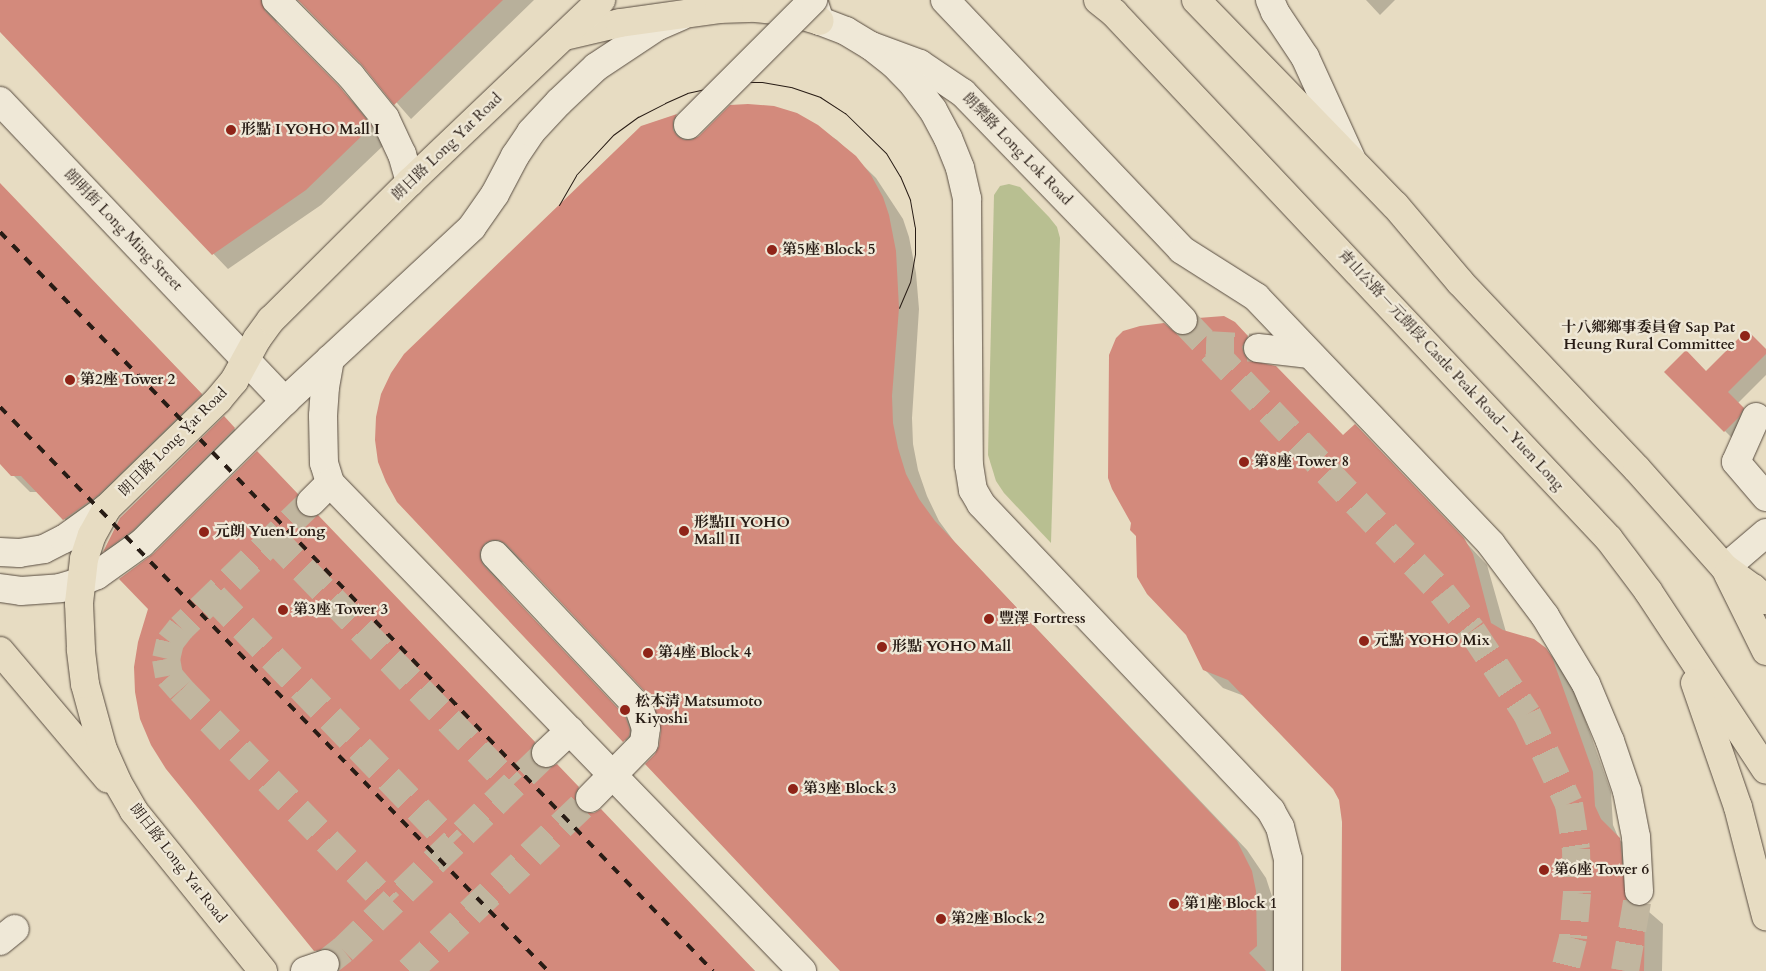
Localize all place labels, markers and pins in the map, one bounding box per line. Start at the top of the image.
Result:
place label: 形點 I YOHO Mall I [241,121,380,139]
marker: 形點 I YOHO Mall I [225,124,237,136]
place label: 第5座 Block 5 [782,241,875,259]
marker: 第5座 Block 5 [766,244,778,256]
place label: 十八鄉鄉事委員會 Sap Pat Heung Rural Committee [1562,318,1735,353]
marker: 十八鄉鄉事委員會 Sap Pat Heung Rural Committee [1739,330,1751,342]
place label: 第2座 Tower 2 [80,371,175,389]
marker: 第2座 Tower 2 [64,374,76,386]
place label: 第8座 Tower 8 [1254,453,1349,471]
marker: 第8座 Tower 8 [1238,456,1250,468]
place label: 形點II YOHO Mall II [694,513,790,548]
place label: 元朗 Yuen Long [215,523,325,541]
marker: 元朗 Yuen Long [197,525,211,539]
marker: 形點II YOHO Mall II [678,525,690,537]
place label: 第3座 Tower 3 [293,601,388,619]
marker: 第3座 Tower 3 [277,604,289,616]
place label: 豐澤 Fortress [999,610,1086,628]
marker: 豐澤 Fortress [983,613,995,625]
place label: 元點 YOHO Mix [1374,632,1490,650]
marker: 元點 YOHO Mix [1358,635,1370,647]
place label: 形點 YOHO Mall [892,638,1011,656]
marker: 形點 YOHO Mall [876,641,888,653]
place label: 第4座 Block 4 [658,644,751,662]
marker: 第4座 Block 4 [642,647,654,659]
place label: 松本清 Matsumoto Kiyoshi [635,692,762,727]
marker: 松本清 Matsumoto Kiyoshi [619,704,631,716]
place label: 第3座 Block 3 [803,780,896,798]
marker: 第3座 Block 3 [787,783,799,795]
place label: 第6座 Tower 6 [1554,861,1649,879]
marker: 第6座 Tower 6 [1538,864,1550,876]
place label: 第1座 Block 1 [1184,895,1277,913]
marker: 第1座 Block 1 [1168,898,1180,910]
place label: 第2座 Block 2 [951,910,1044,928]
marker: 第2座 Block 2 [935,913,947,925]

